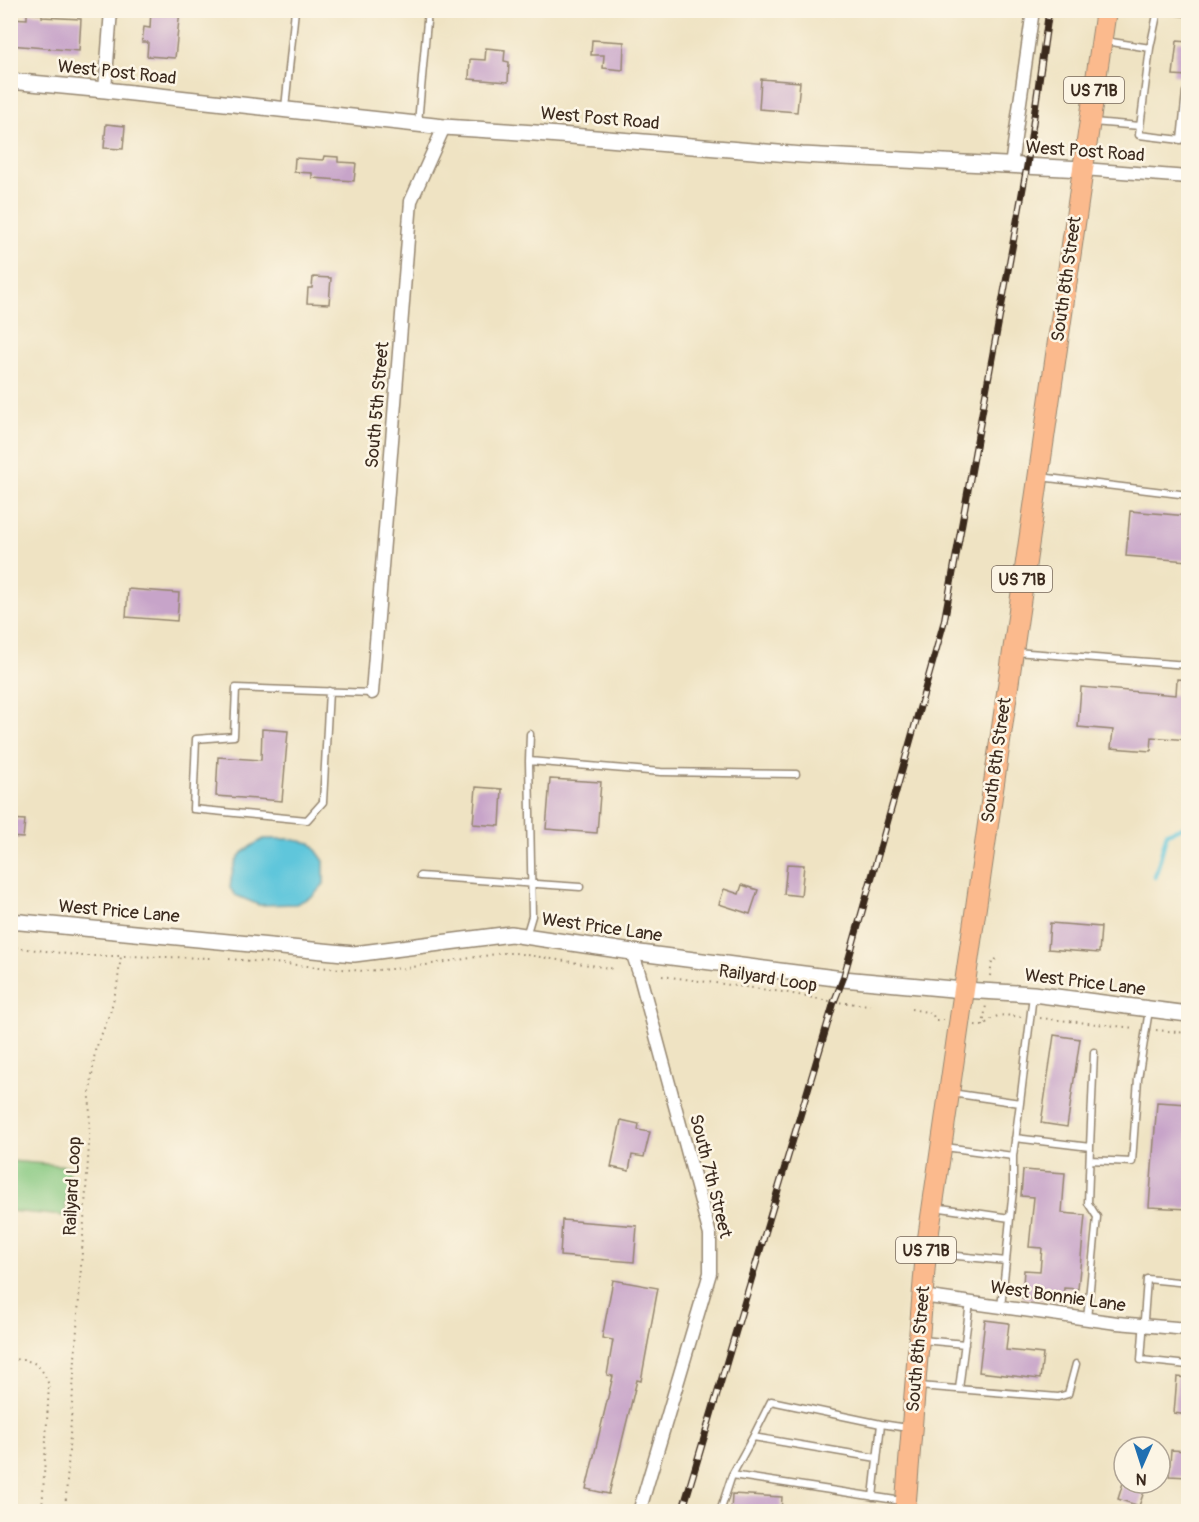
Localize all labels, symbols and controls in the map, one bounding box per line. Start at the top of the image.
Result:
street label: West Post Road [56,55,178,90]
road number: US 71B [1064,77,1124,103]
street label: West Post Road [539,102,661,135]
street label: West Post Road [1025,136,1145,167]
street label: South 8th Street [1046,214,1087,343]
street label: South 5th Street [361,340,395,469]
road number: US 71B [992,566,1052,592]
street label: South 8th Street [976,695,1017,824]
street label: West Price Lane [57,895,181,928]
street label: West Price Lane [540,908,664,947]
street label: Railyard Loop [717,959,819,998]
street label: West Price Lane [1023,964,1147,1001]
street label: South 7th Street [684,1112,737,1241]
street label: Railyard Loop [58,1136,87,1236]
road number: US 71B [896,1237,956,1263]
street label: West Bonnie Lane [989,1276,1127,1317]
street label: South 8th Street [902,1284,936,1413]
north arrow [1112,1435,1172,1495]
text: N [1135,1469,1147,1489]

